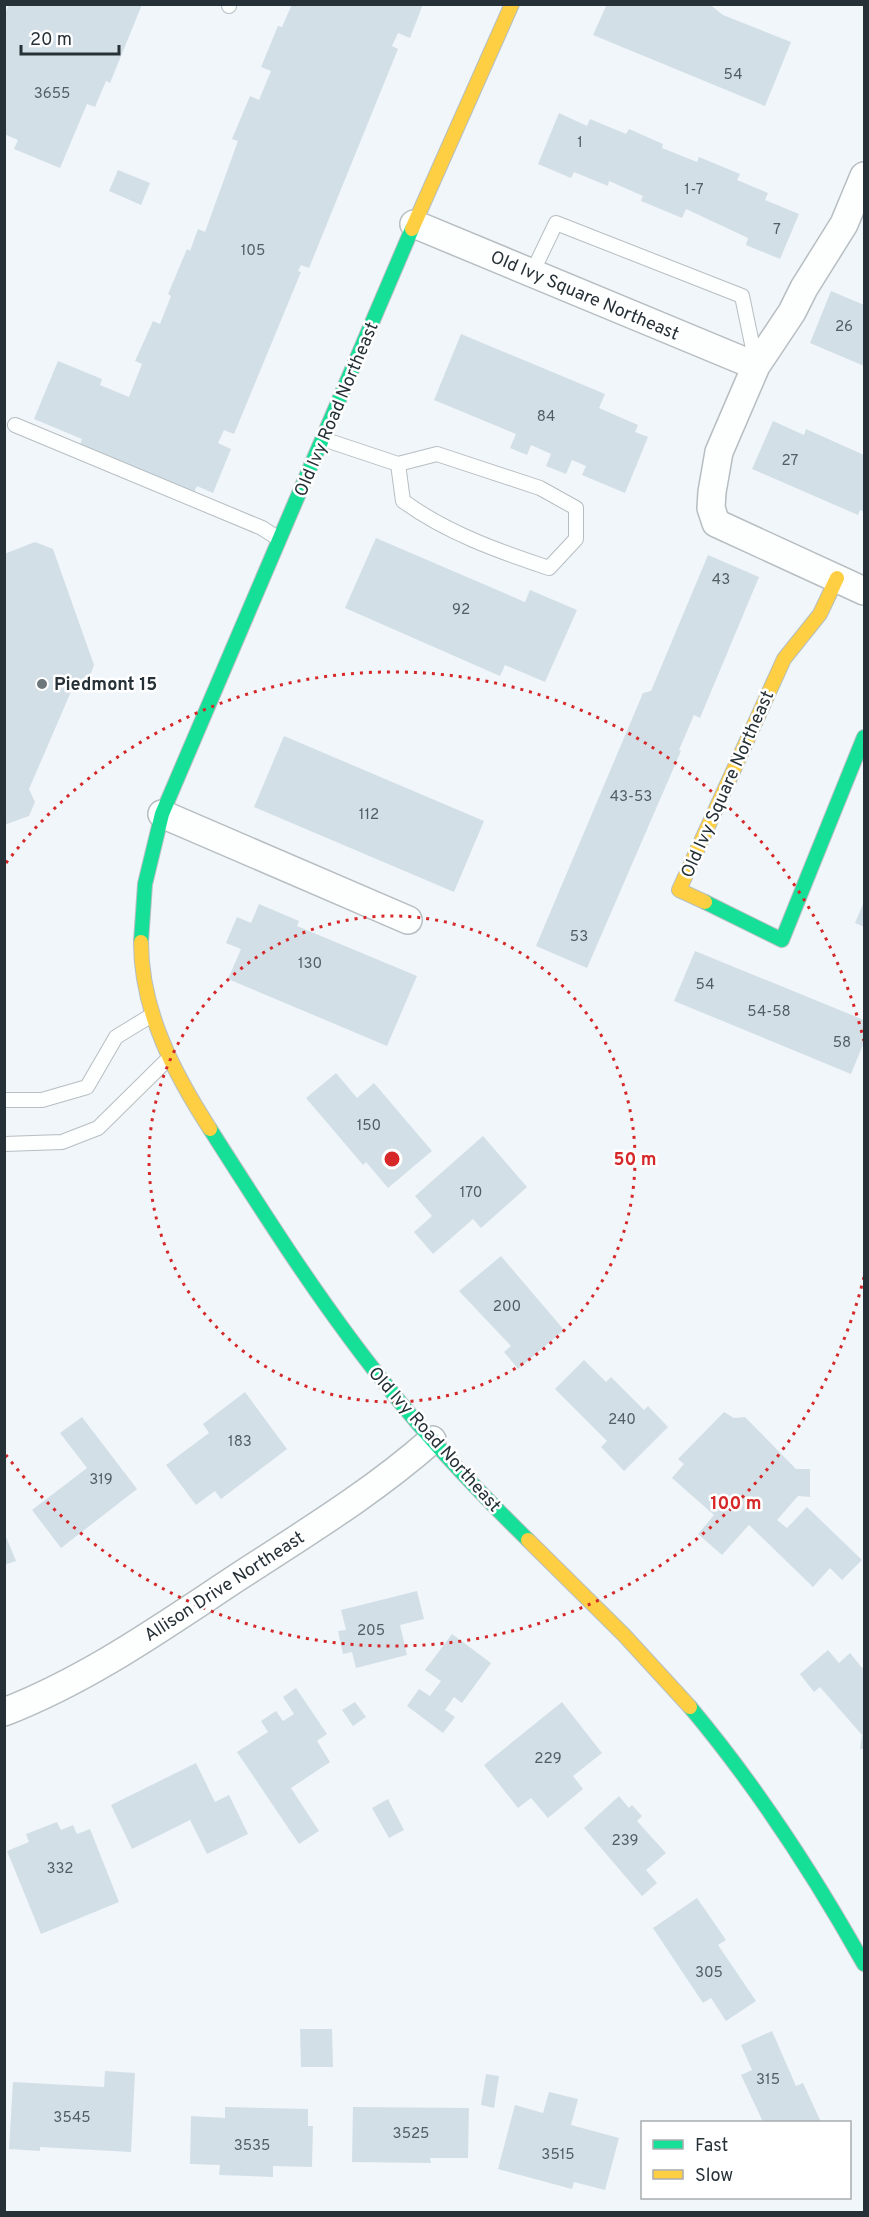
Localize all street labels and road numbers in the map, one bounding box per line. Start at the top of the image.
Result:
street label: Old Ivy Square Northeast [487,246,682,347]
street label: Old Ivy Road Northeast [290,319,385,500]
street label: Old Ivy Square Northeast [677,687,780,882]
street label: Old Ivy Road Northeast [363,1363,505,1517]
street label: Allison Drive Northeast [140,1527,309,1648]

